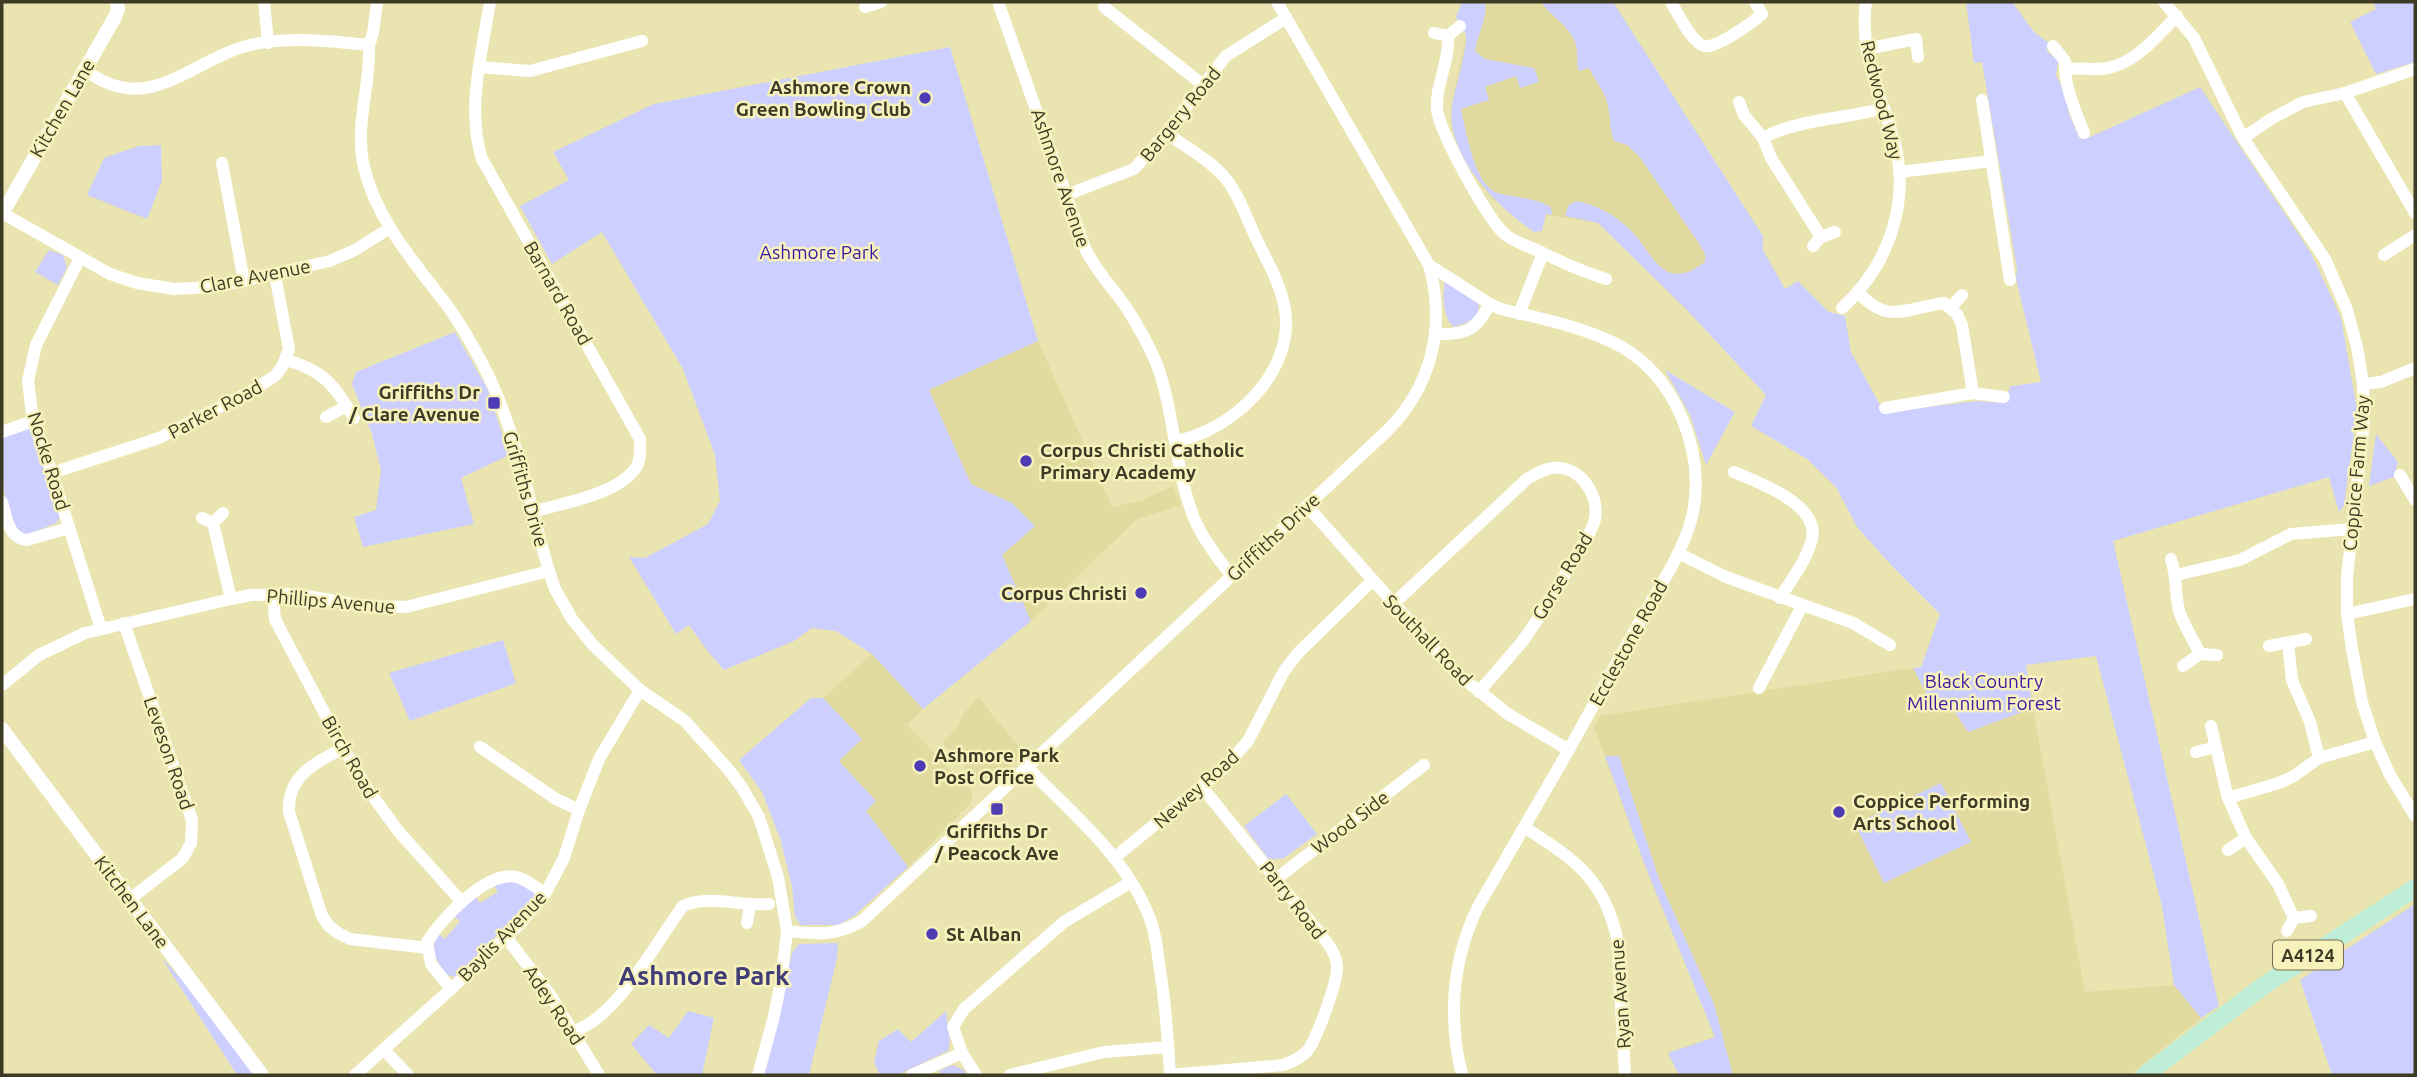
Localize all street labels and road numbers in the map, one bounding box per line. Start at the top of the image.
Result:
street label: Redwood Way [1857,38,1907,162]
street label: Kitchen Lane [25,55,99,161]
street label: Bargery Road [1135,62,1225,166]
street label: Ashmore Avenue [1027,106,1095,250]
street label: Barnard Road [519,237,597,349]
street label: Clare Avenue [198,254,312,298]
street label: Parker Road [164,375,266,443]
street label: Coppice Farm Way [2338,394,2374,552]
street label: Nocke Road [24,409,74,513]
street label: Griffiths Drive [499,429,553,549]
street label: Griffiths Drive [1222,488,1324,586]
street label: Gorse Road [1527,528,1597,624]
street label: Ecclestone Road [1584,576,1672,710]
street label: Phillips Avenue [266,584,396,618]
street label: Southall Road [1379,590,1477,690]
street label: Leveson Road [139,694,199,812]
street label: Birch Road [318,712,382,802]
street label: Newey Road [1149,745,1243,833]
street label: Wood Side [1307,786,1393,858]
street label: Kitchen Lane [90,851,174,953]
street label: Parry Road [1256,857,1330,943]
street label: Baylis Avenue [453,886,551,986]
street label: Ryan Avenue [1605,938,1635,1050]
road number: A4124 [2273,940,2343,970]
street label: Adey Road [519,961,589,1049]

